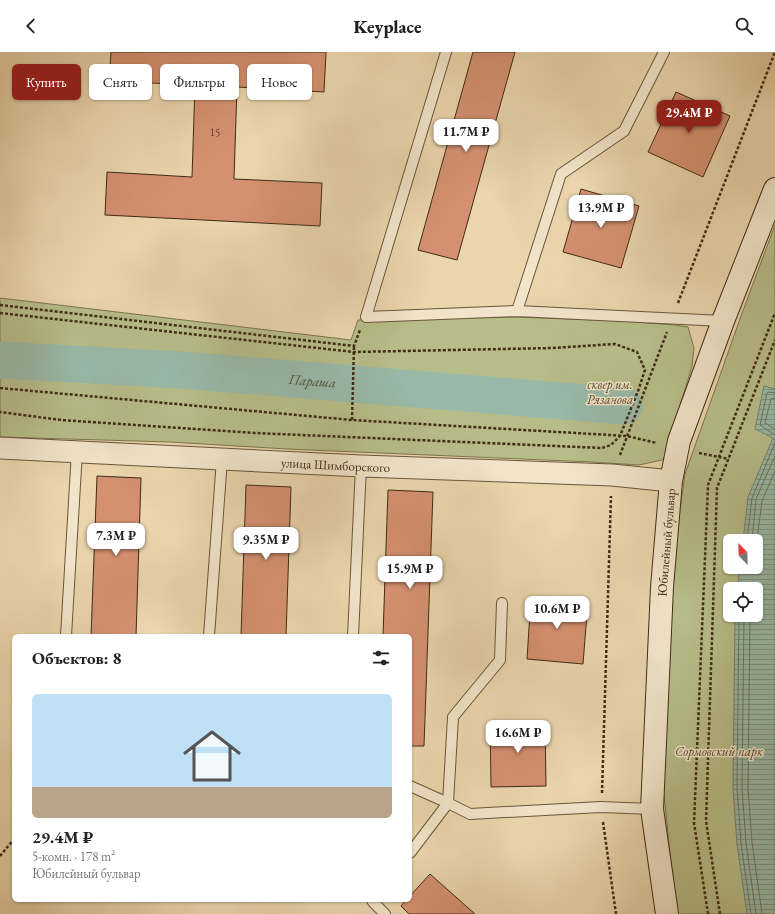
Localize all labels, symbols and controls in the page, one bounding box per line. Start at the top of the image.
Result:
icon: back [20,15,42,37]
text: Keyplace [353,15,422,38]
icon: search [733,15,755,37]
chip: Купить [12,64,81,100]
chip: Снять [89,64,152,100]
chip: Фильтры [160,64,239,100]
chip: Новое [247,64,312,100]
pin: 29.4M ₽ [652,100,726,134]
text: 29.4M ₽ [666,104,712,121]
pin: 11.7M ₽ [429,119,503,153]
text: 11.7M ₽ [443,123,489,140]
house number: 15 [210,125,220,139]
pin: 13.9M ₽ [564,195,638,229]
text: 13.9M ₽ [578,199,624,216]
water label: Параша [287,370,337,392]
park label: сквер им. Рязанова [587,376,633,408]
street label: улица Шимборского [281,454,390,476]
street label: Юбилейный бульвар [654,487,679,597]
pin: 7.3M ₽ [83,523,149,557]
text: 7.3M ₽ [96,527,136,544]
pin: 9.35M ₽ [229,527,303,561]
text: 9.35M ₽ [243,531,289,548]
north arrow [723,534,763,574]
map controls [723,534,763,622]
pin: 15.9M ₽ [373,556,447,590]
text: 15.9M ₽ [387,560,433,577]
button: locate [723,582,763,622]
pin: 10.6M ₽ [520,596,594,630]
text: 10.6M ₽ [534,600,580,617]
text: Объектов: 8 [32,647,122,669]
icon: filters [370,647,392,669]
icon: home [176,720,248,792]
pin: 16.6M ₽ [481,720,555,754]
text: 16.6M ₽ [495,724,541,741]
park label: Сормовский парк [675,743,764,760]
text: 29.4M ₽ [32,826,93,848]
text: 5-комн. · 178 m² [32,848,115,865]
text: Юбилейный бульвар [32,865,141,882]

